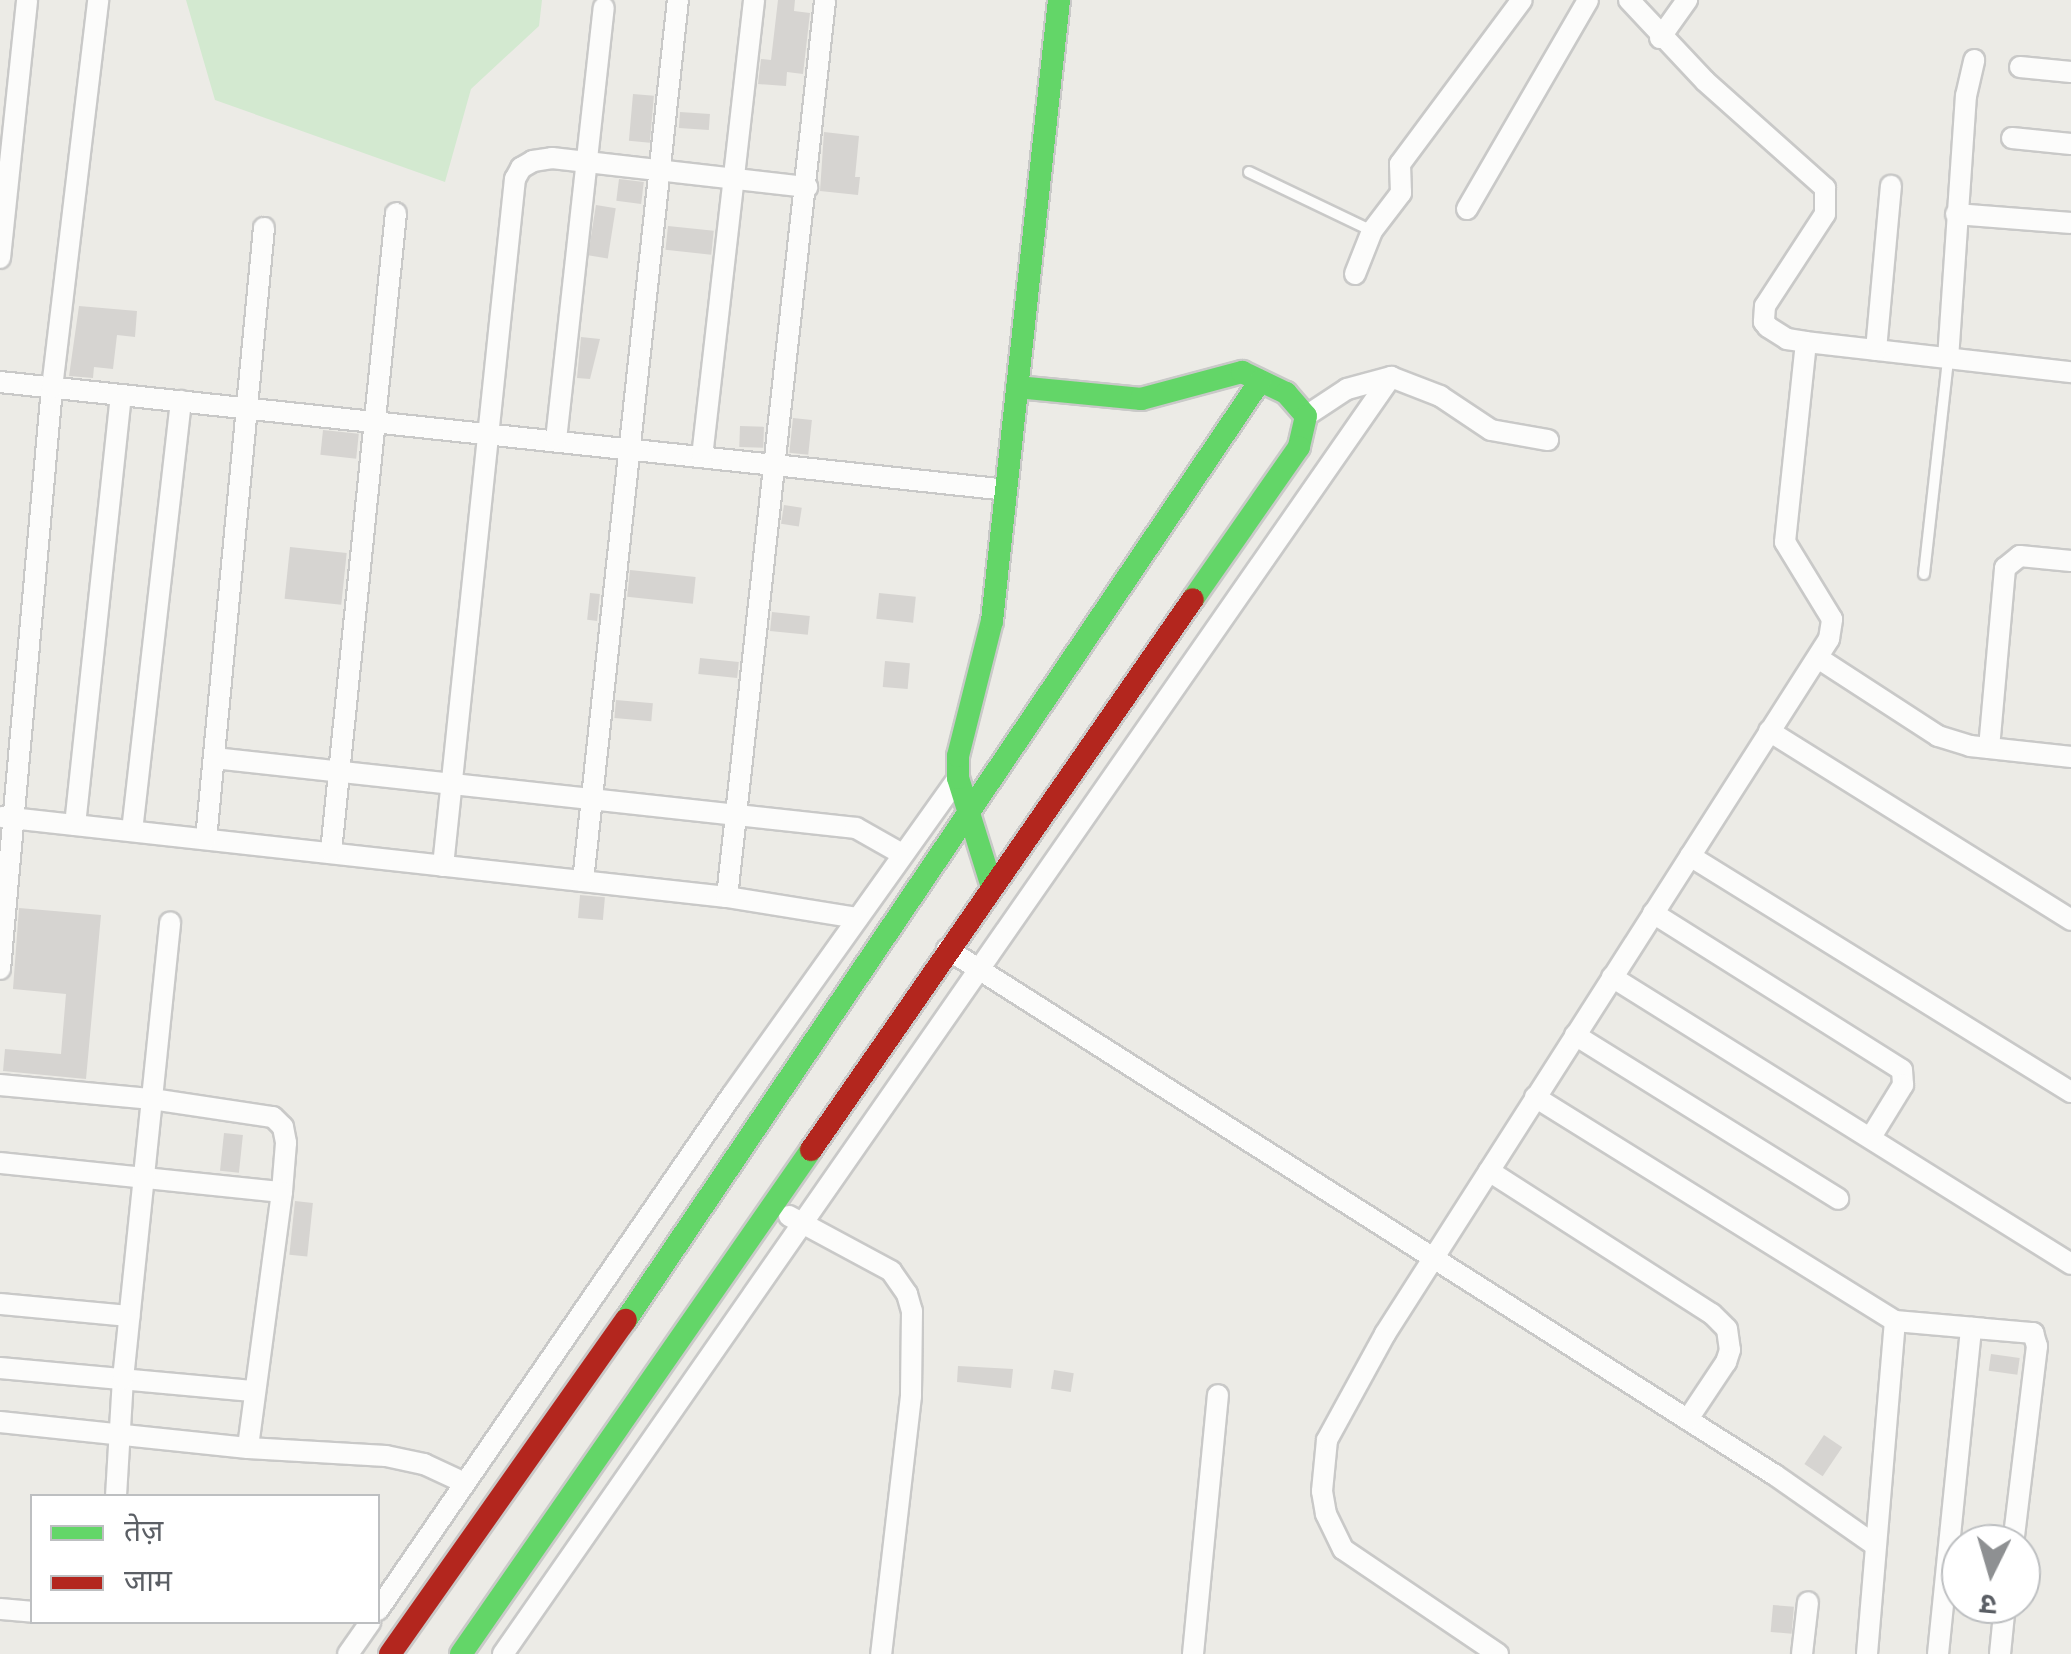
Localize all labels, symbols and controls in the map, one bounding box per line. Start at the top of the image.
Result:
legend [30,1494,380,1624]
text: तेज़ [124,1515,163,1552]
north arrow [1941,1524,2041,1624]
text: जाम [124,1565,172,1602]
text: उ [1979,1583,1998,1621]

